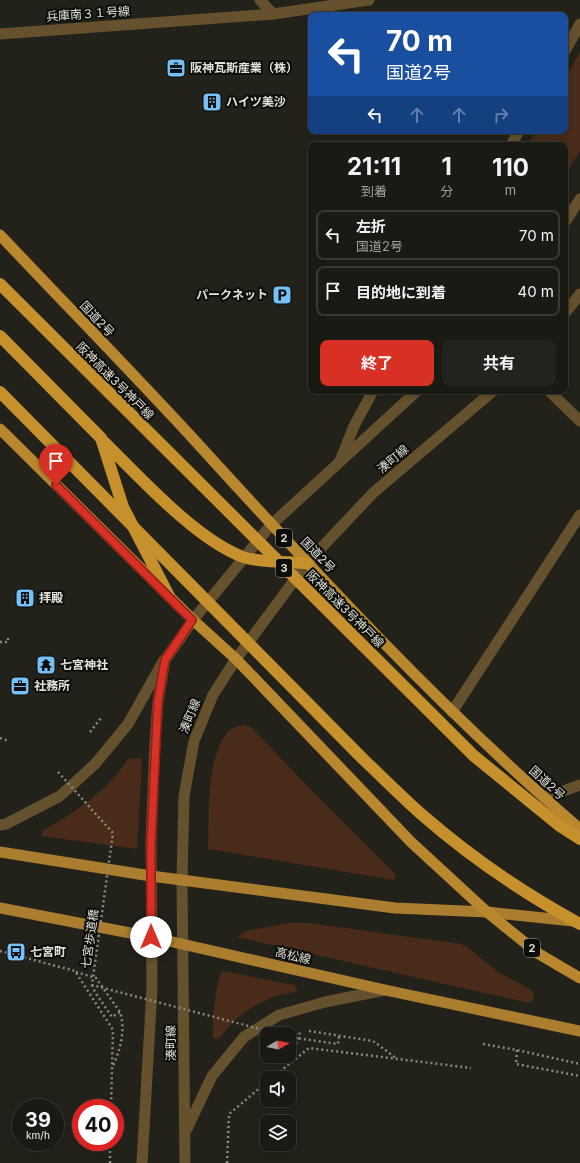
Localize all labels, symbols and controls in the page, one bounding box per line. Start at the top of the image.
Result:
street label: 兵庫南３１号線 [46,3,130,24]
text: 70 m [386,24,453,58]
icon: left [320,28,372,80]
office icon: 阪神瓦斯産業（株） [165,57,187,79]
place label: 阪神瓦斯産業（株） [190,60,298,75]
text: 国道2号 [386,62,451,83]
building icon: ハイツ美沙 [201,91,223,113]
place label: ハイツ美沙 [226,94,286,109]
icon: left [364,104,386,126]
icon: ahead [406,104,428,126]
icon: ahead [448,104,470,126]
icon: right [490,104,512,126]
text: 21:11 [347,152,401,181]
text: 1 [441,152,452,181]
text: 110 [492,153,529,182]
text: m [505,182,516,198]
text: 到着 [361,183,387,199]
text: 分 [440,183,453,199]
text: 左折 [356,217,386,236]
icon: left [322,224,344,246]
text: 70 m [519,226,554,245]
text: 国道2号 [356,238,403,254]
icon: arrive [322,280,344,302]
text: 40 m [517,282,554,301]
text: 目的地に到着 [356,283,446,302]
parking icon: パークネット [271,284,293,306]
place label: パークネット [196,287,268,302]
street label: 国道2号 [77,298,118,340]
street label: 阪神高速3号神戸線 [73,339,157,423]
button: 終了 [320,340,434,386]
button: 共有 [442,340,556,386]
street label: 湊町線 [374,441,411,476]
pin [39,444,73,485]
icon: arrive [45,450,67,472]
road number: 2 [276,529,292,547]
street label: 国道2号 [298,534,339,575]
road number: 3 [276,559,292,577]
street label: 阪神高速3号神戸線 [303,567,387,651]
building icon: 拝殿 [14,587,36,609]
place label: 拝殿 [39,590,63,605]
temple icon: 七宮神社 [35,654,57,676]
place label: 七宮神社 [60,657,108,672]
office icon: 社務所 [9,675,31,697]
place label: 社務所 [34,678,70,693]
street label: 湊町線 [176,696,203,735]
street label: 国道2号 [526,763,568,803]
street label: 七宮歩道橋 [78,908,101,970]
position arrow [130,916,172,958]
road number: 2 [524,939,540,957]
bus stop icon: 七宮町 [5,941,27,963]
place label: 七宮町 [30,944,66,959]
street label: 高松線 [274,944,312,967]
street label: 湊町線 [163,1025,178,1061]
north arrow [260,1027,296,1063]
map controls [260,1027,296,1151]
button: sound [260,1071,296,1107]
speed limit sign: 40 [72,1099,124,1151]
text: 39 [25,1108,51,1132]
button: layers [260,1115,296,1151]
text: km/h [26,1129,50,1141]

